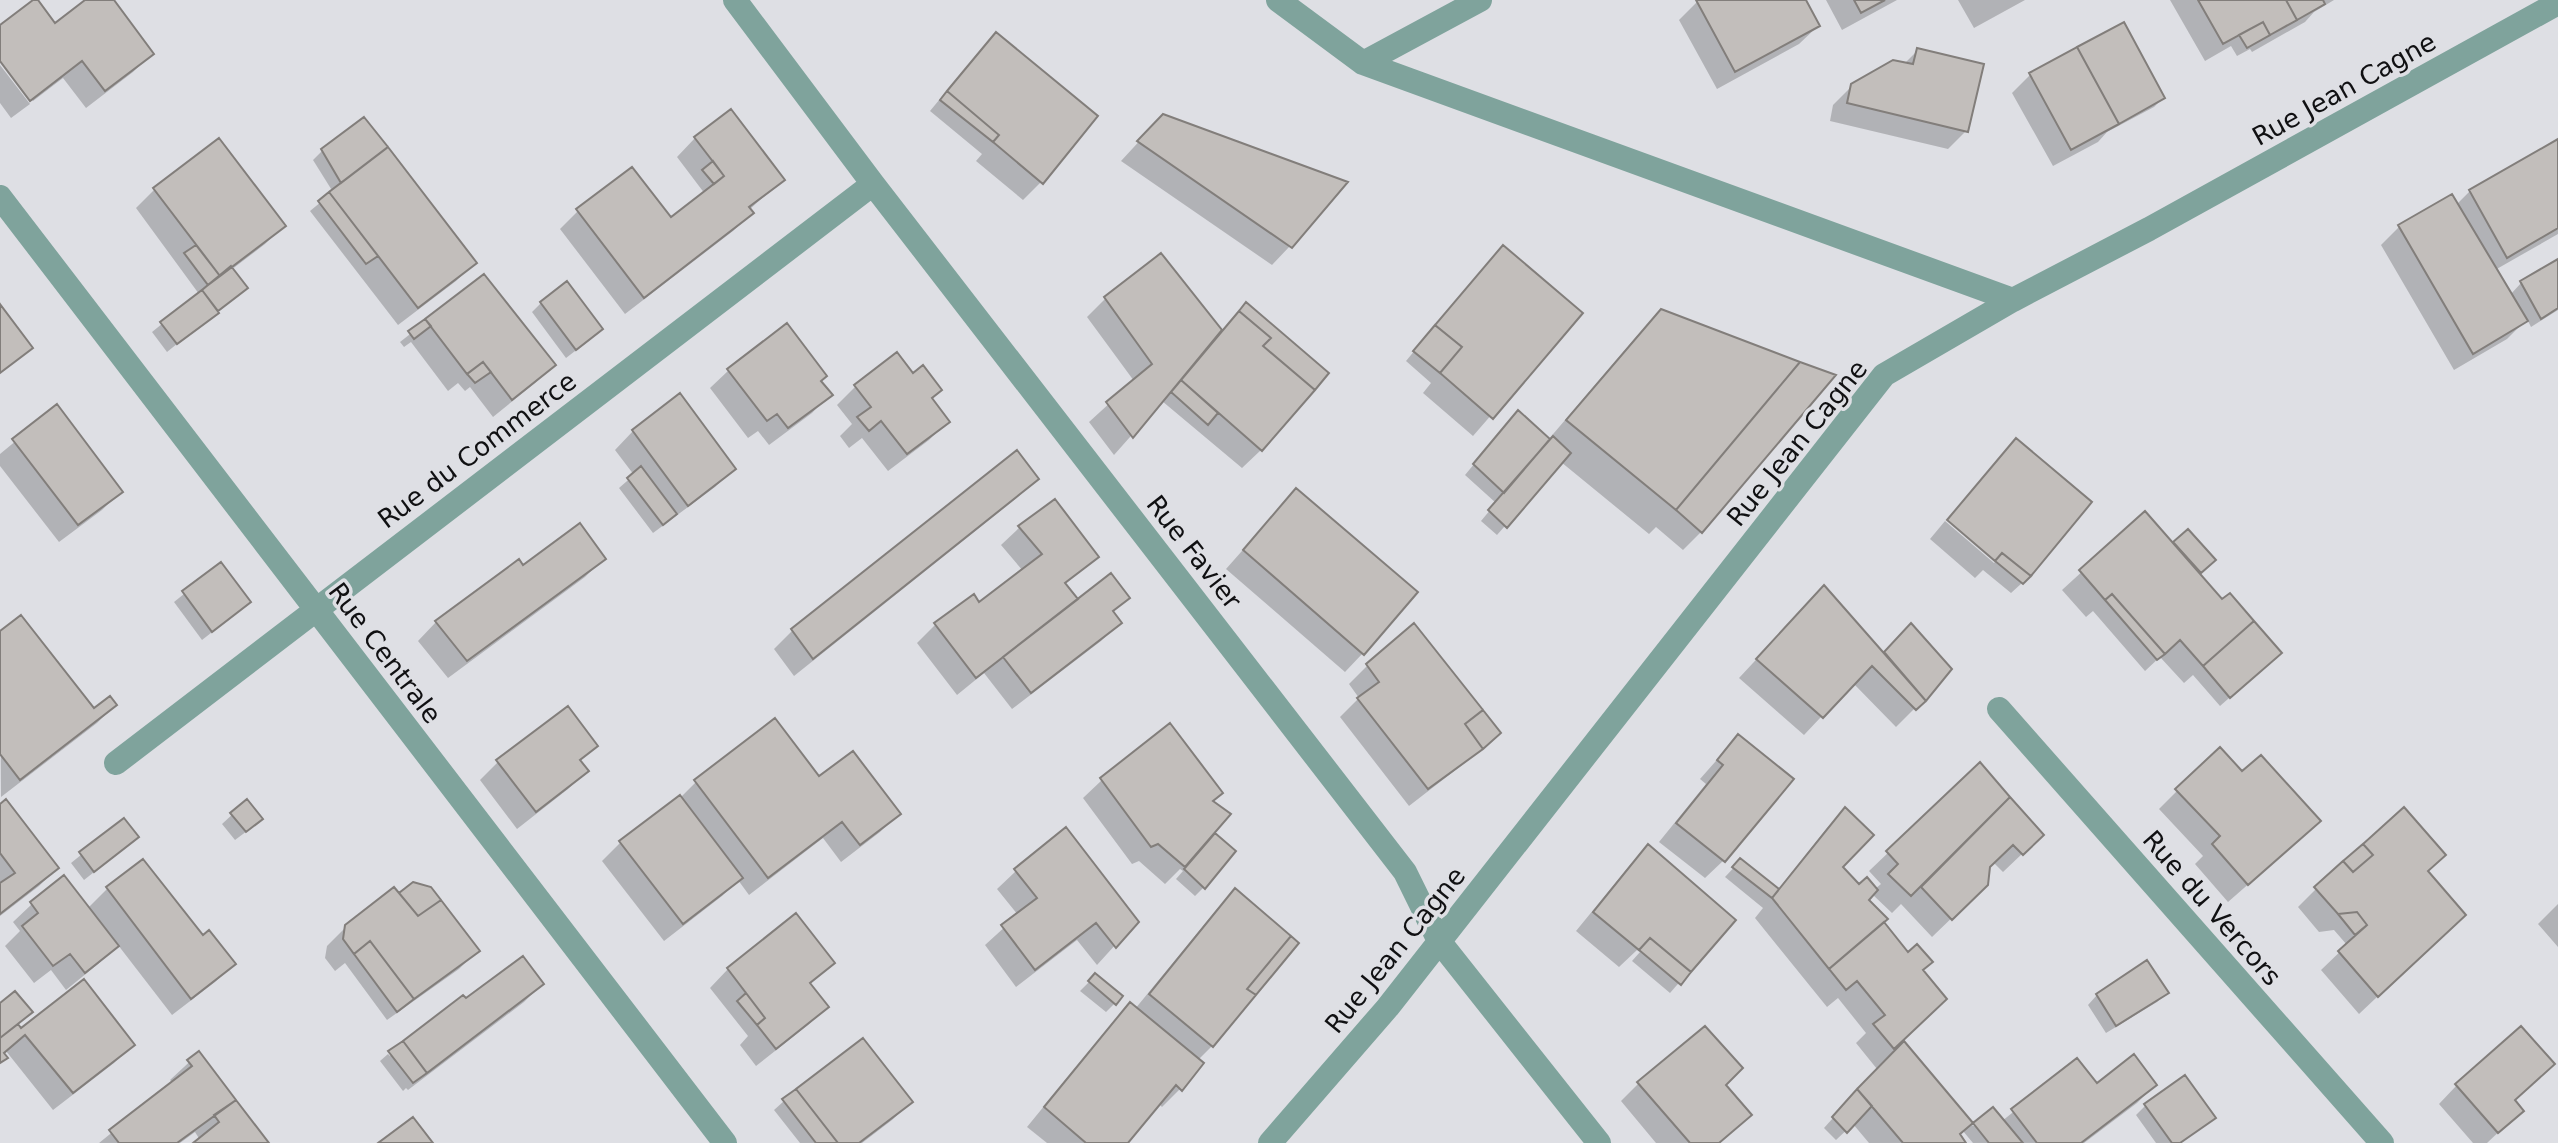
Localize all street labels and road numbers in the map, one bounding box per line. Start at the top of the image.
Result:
street label: Rue Jean Cagne [2247,26,2441,152]
street label: Rue Jean Cagne [1721,354,1873,532]
street label: Rue du Commerce [372,366,582,534]
street label: Rue Favier [1140,489,1248,615]
street label: Rue Centrale [322,577,448,729]
street label: Rue du Vercors [2137,824,2287,992]
street label: Rue Jean Cagne [1319,861,1471,1039]

